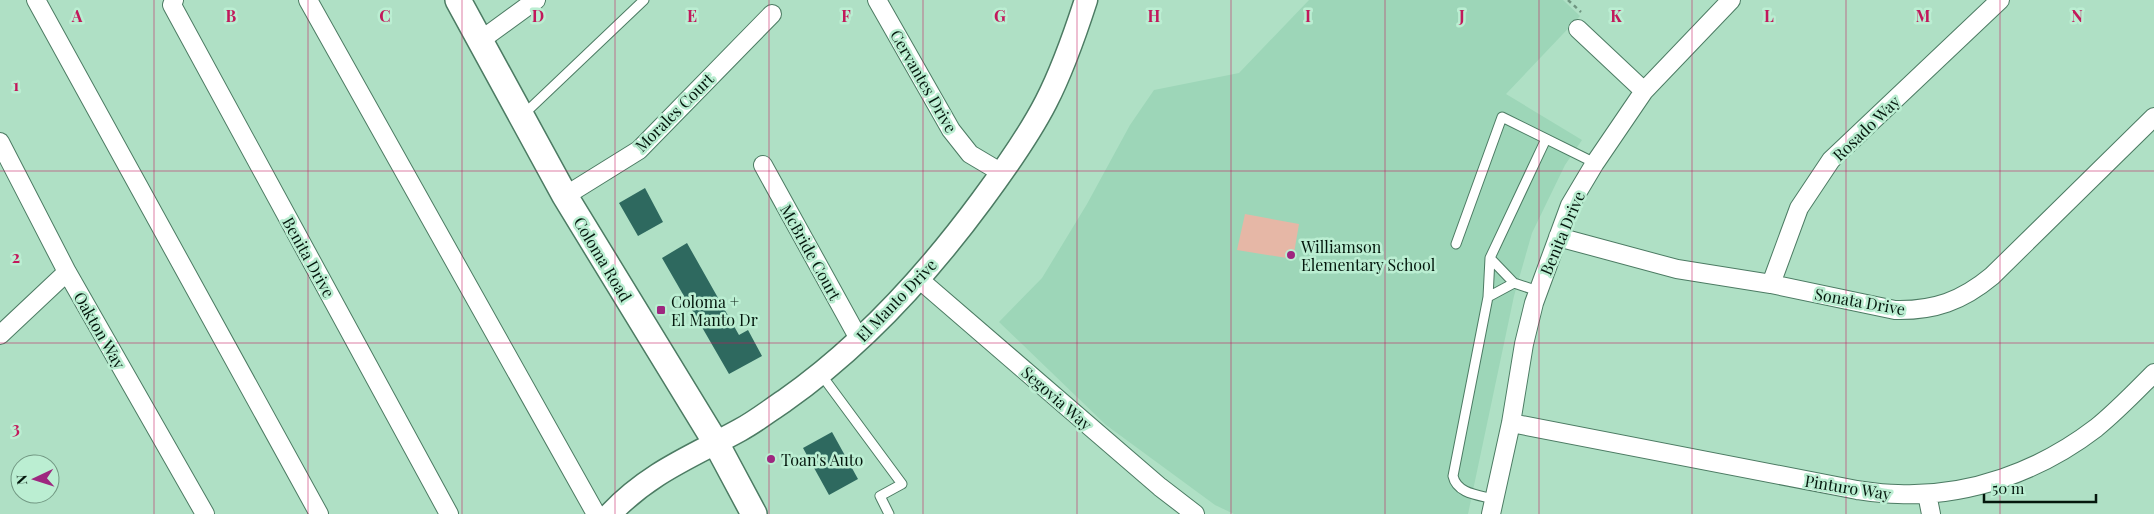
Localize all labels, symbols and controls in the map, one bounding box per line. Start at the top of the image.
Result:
text: A [71,5,83,26]
text: B [226,5,237,26]
text: C [379,5,391,26]
text: D [532,5,544,26]
text: E [687,5,697,26]
text: F [841,5,851,26]
text: G [994,5,1006,26]
text: H [1148,5,1161,26]
text: I [1305,5,1311,26]
text: J [1458,5,1465,26]
text: K [1610,5,1622,26]
text: L [1764,5,1774,26]
text: M [1916,5,1931,26]
text: N [2071,5,2083,26]
street label: Cervantes Drive [886,26,962,136]
street label: Morales Court [630,68,718,156]
text: 1 [13,74,19,95]
street label: Rosado Way [1828,91,1904,165]
street label: Benita Drive [1535,188,1589,278]
street label: McBride Court [776,200,846,304]
street label: Benita Drive [278,213,340,301]
street label: Coloma Road [569,213,637,305]
place label: Williamson Elementary School [1300,236,1436,275]
text: 2 [12,246,20,267]
marker: Williamson Elementary School [1285,249,1297,261]
street label: El Manto Drive [851,254,941,346]
street label: Sonata Drive [1813,283,1907,319]
street label: Oakton Way [69,288,131,372]
place label: Coloma + El Manto Dr [671,291,758,330]
marker: Coloma + El Manto Dr [655,304,667,316]
street label: Segovia Way [1017,362,1097,434]
text: 3 [12,417,20,438]
place label: Toan's Auto [781,449,863,470]
marker: Toan's Auto [765,453,777,465]
north arrow [10,454,60,504]
street label: Pinturo Way [1803,470,1893,504]
scale bar [1984,472,2096,504]
text: N [12,474,31,486]
text: 50 m [1992,478,2025,498]

